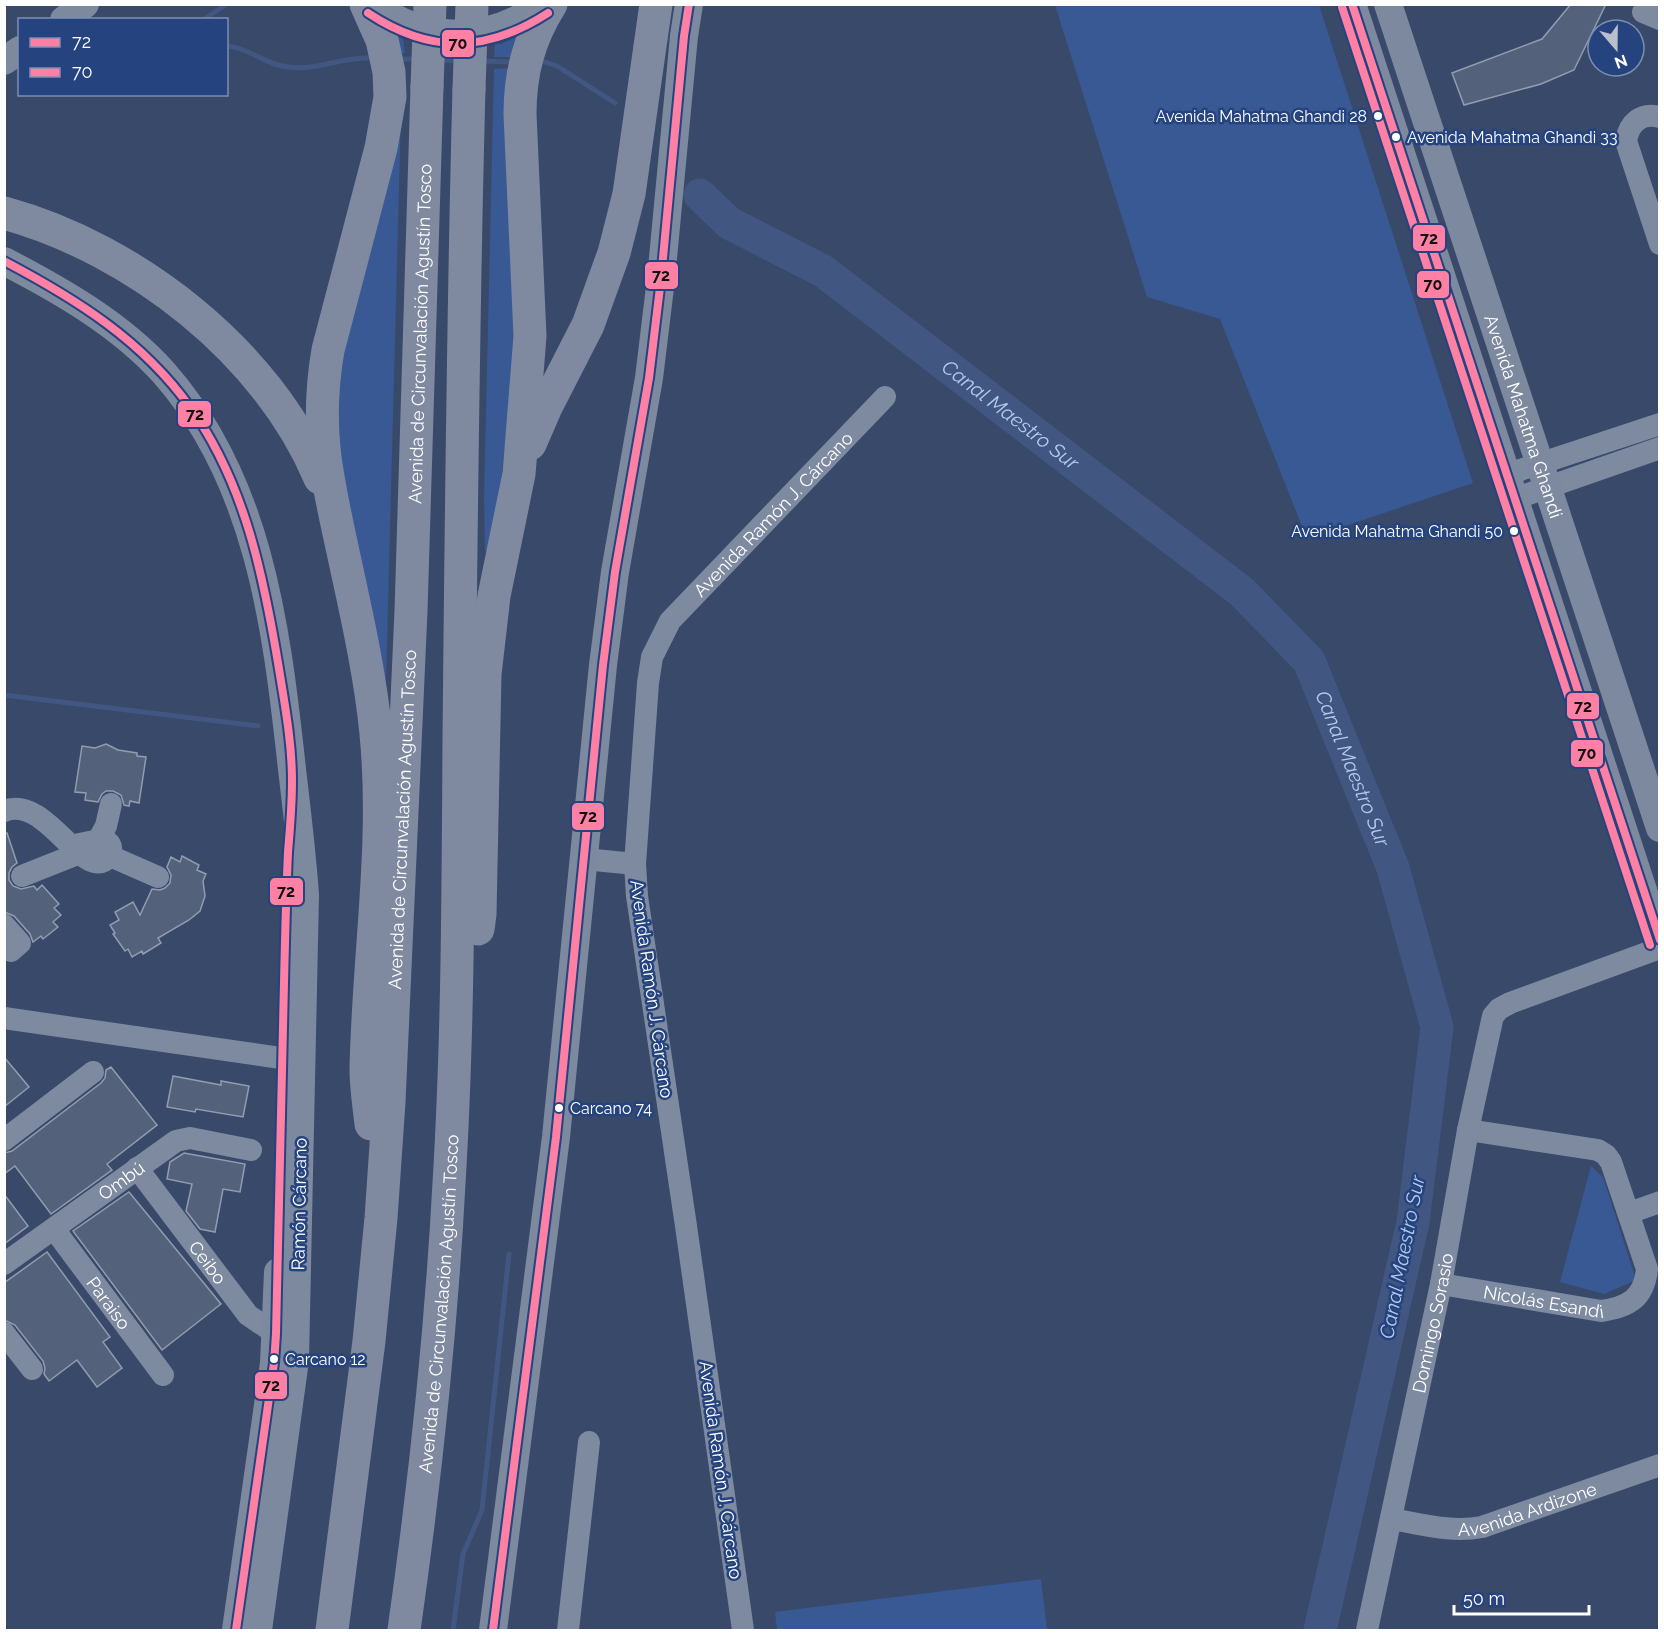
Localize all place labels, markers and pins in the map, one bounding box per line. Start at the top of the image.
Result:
place label: Avenida Mahatma Ghandi 28 [1156,107,1367,126]
marker: Avenida Mahatma Ghandi 28 [1372,110,1384,122]
place label: Avenida Mahatma Ghandi 33 [1407,128,1617,147]
marker: Avenida Mahatma Ghandi 33 [1390,131,1402,143]
place label: Avenida Mahatma Ghandi 50 [1291,522,1503,541]
marker: Avenida Mahatma Ghandi 50 [1508,525,1520,537]
place label: Carcano 74 [570,1099,652,1118]
marker: Carcano 74 [553,1102,565,1114]
place label: Carcano 12 [285,1350,366,1369]
marker: Carcano 12 [268,1353,280,1365]

